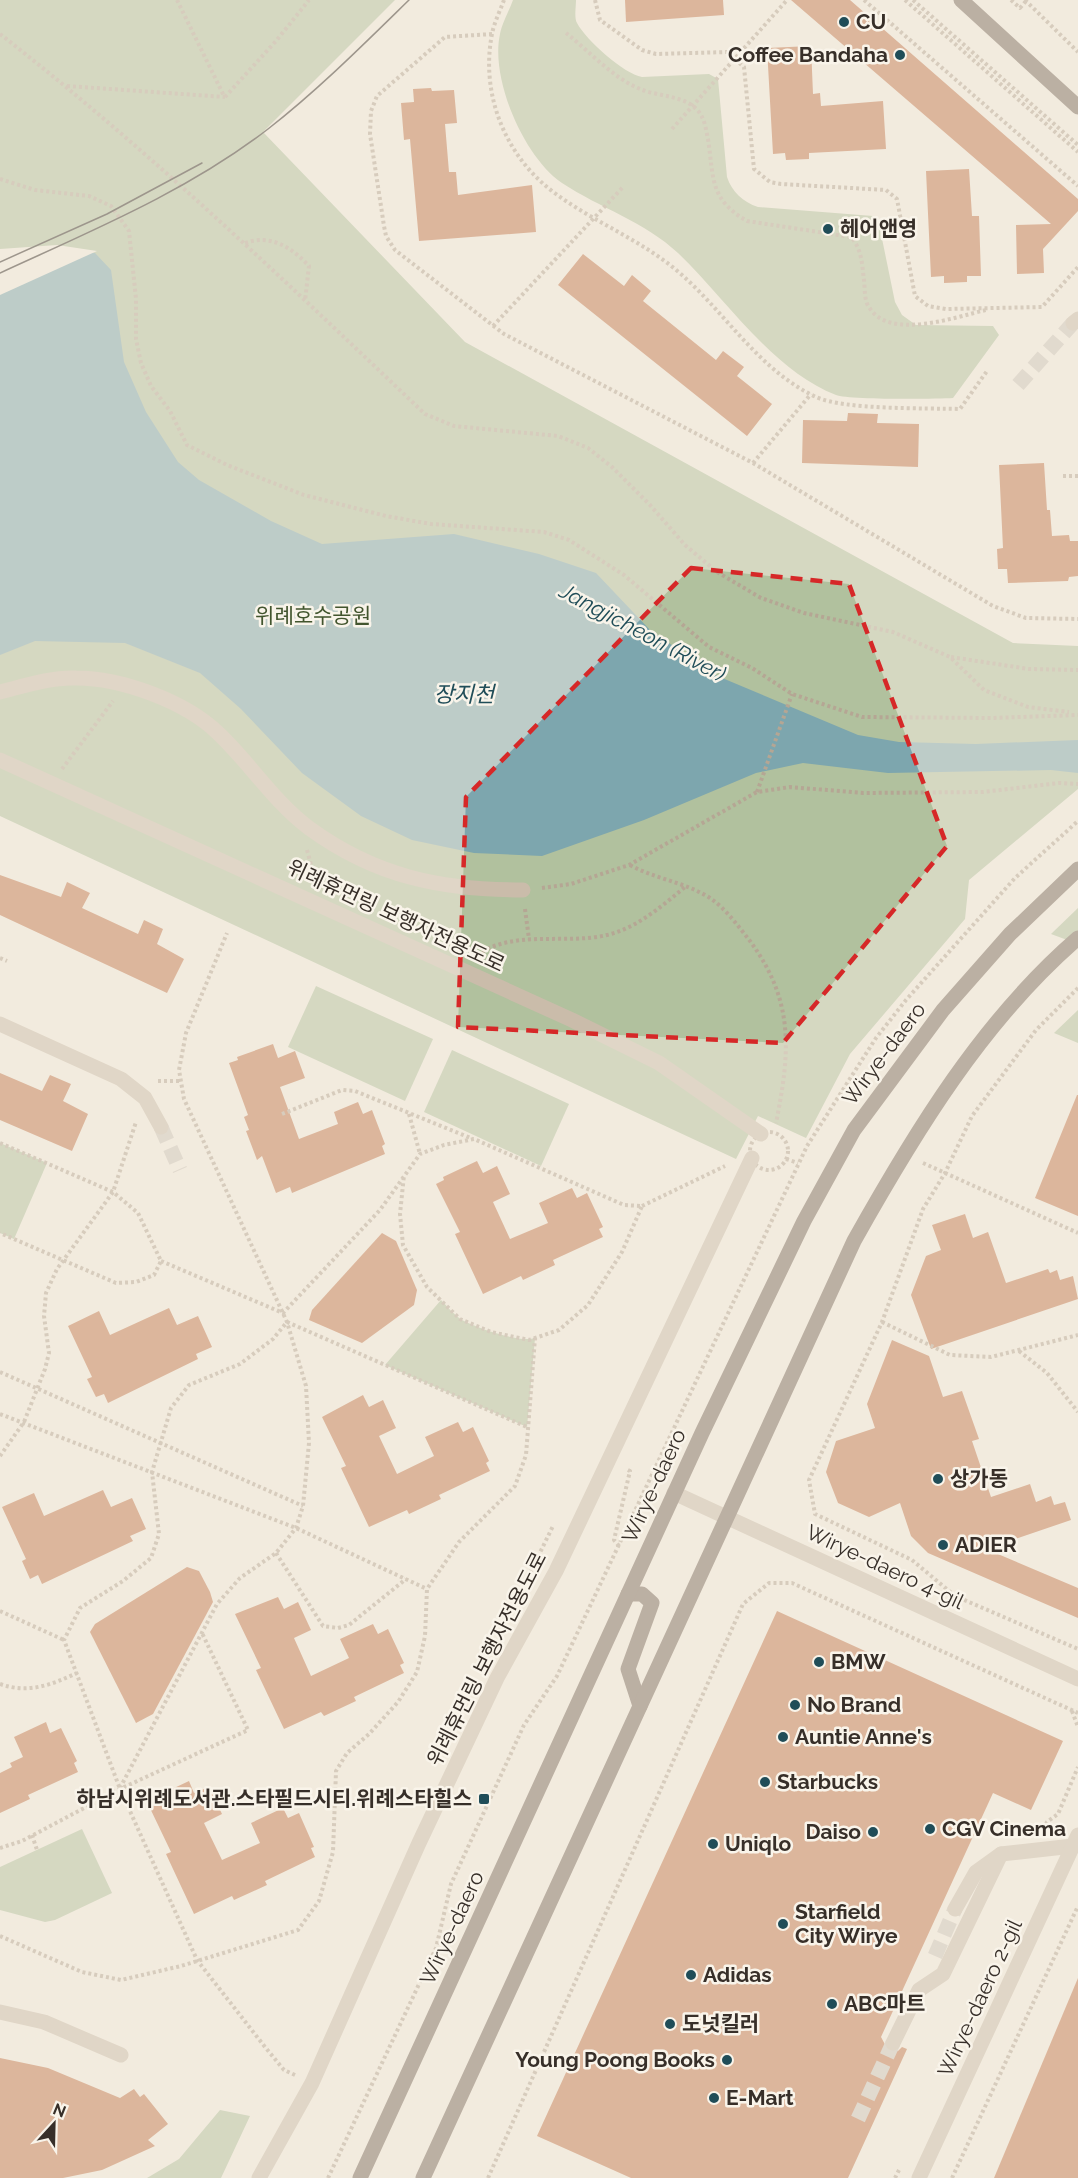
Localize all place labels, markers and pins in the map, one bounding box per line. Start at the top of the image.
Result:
place label: CU [856,9,886,34]
marker: CU [837,15,851,29]
place label: Coffee Bandaha [728,42,888,67]
marker: Coffee Bandaha [893,48,907,62]
place label: 헤어앤영 [840,216,917,241]
marker: 헤어앤영 [821,222,835,236]
place label: 상가동 [950,1466,1008,1491]
marker: 상가동 [931,1472,945,1486]
place label: ADIER [955,1532,1017,1557]
marker: ADIER [936,1538,950,1552]
place label: BMW [831,1649,886,1674]
marker: BMW [812,1655,826,1669]
place label: No Brand [807,1692,901,1717]
marker: No Brand [788,1698,802,1712]
place label: Auntie Anne's [795,1724,932,1749]
marker: Auntie Anne's [776,1730,790,1744]
place label: Starbucks [777,1769,878,1794]
marker: Starbucks [758,1775,772,1789]
place label: 하남시위례도서관.스타필드시티.위례스타힐스 [76,1786,472,1811]
marker: 하남시위례도서관.스타필드시티.위례스타힐스 [477,1792,491,1806]
place label: CGV Cinema [942,1816,1066,1841]
place label: Daiso [806,1819,861,1844]
marker: CGV Cinema [923,1822,937,1836]
marker: Daiso [866,1825,880,1839]
place label: Uniqlo [725,1831,792,1856]
marker: Uniqlo [706,1837,720,1851]
place label: Starfield City Wirye [795,1899,898,1948]
marker: Starfield City Wirye [776,1917,790,1931]
place label: Adidas [703,1962,772,1987]
marker: Adidas [684,1968,698,1982]
place label: ABC마트 [844,1991,925,2016]
marker: ABC마트 [825,1997,839,2011]
place label: 도넛킬러 [682,2011,759,2036]
marker: 도넛킬러 [663,2017,677,2031]
place label: Young Poong Books [515,2047,715,2072]
marker: Young Poong Books [720,2053,734,2067]
place label: E-Mart [726,2085,794,2110]
marker: E-Mart [707,2091,721,2105]

